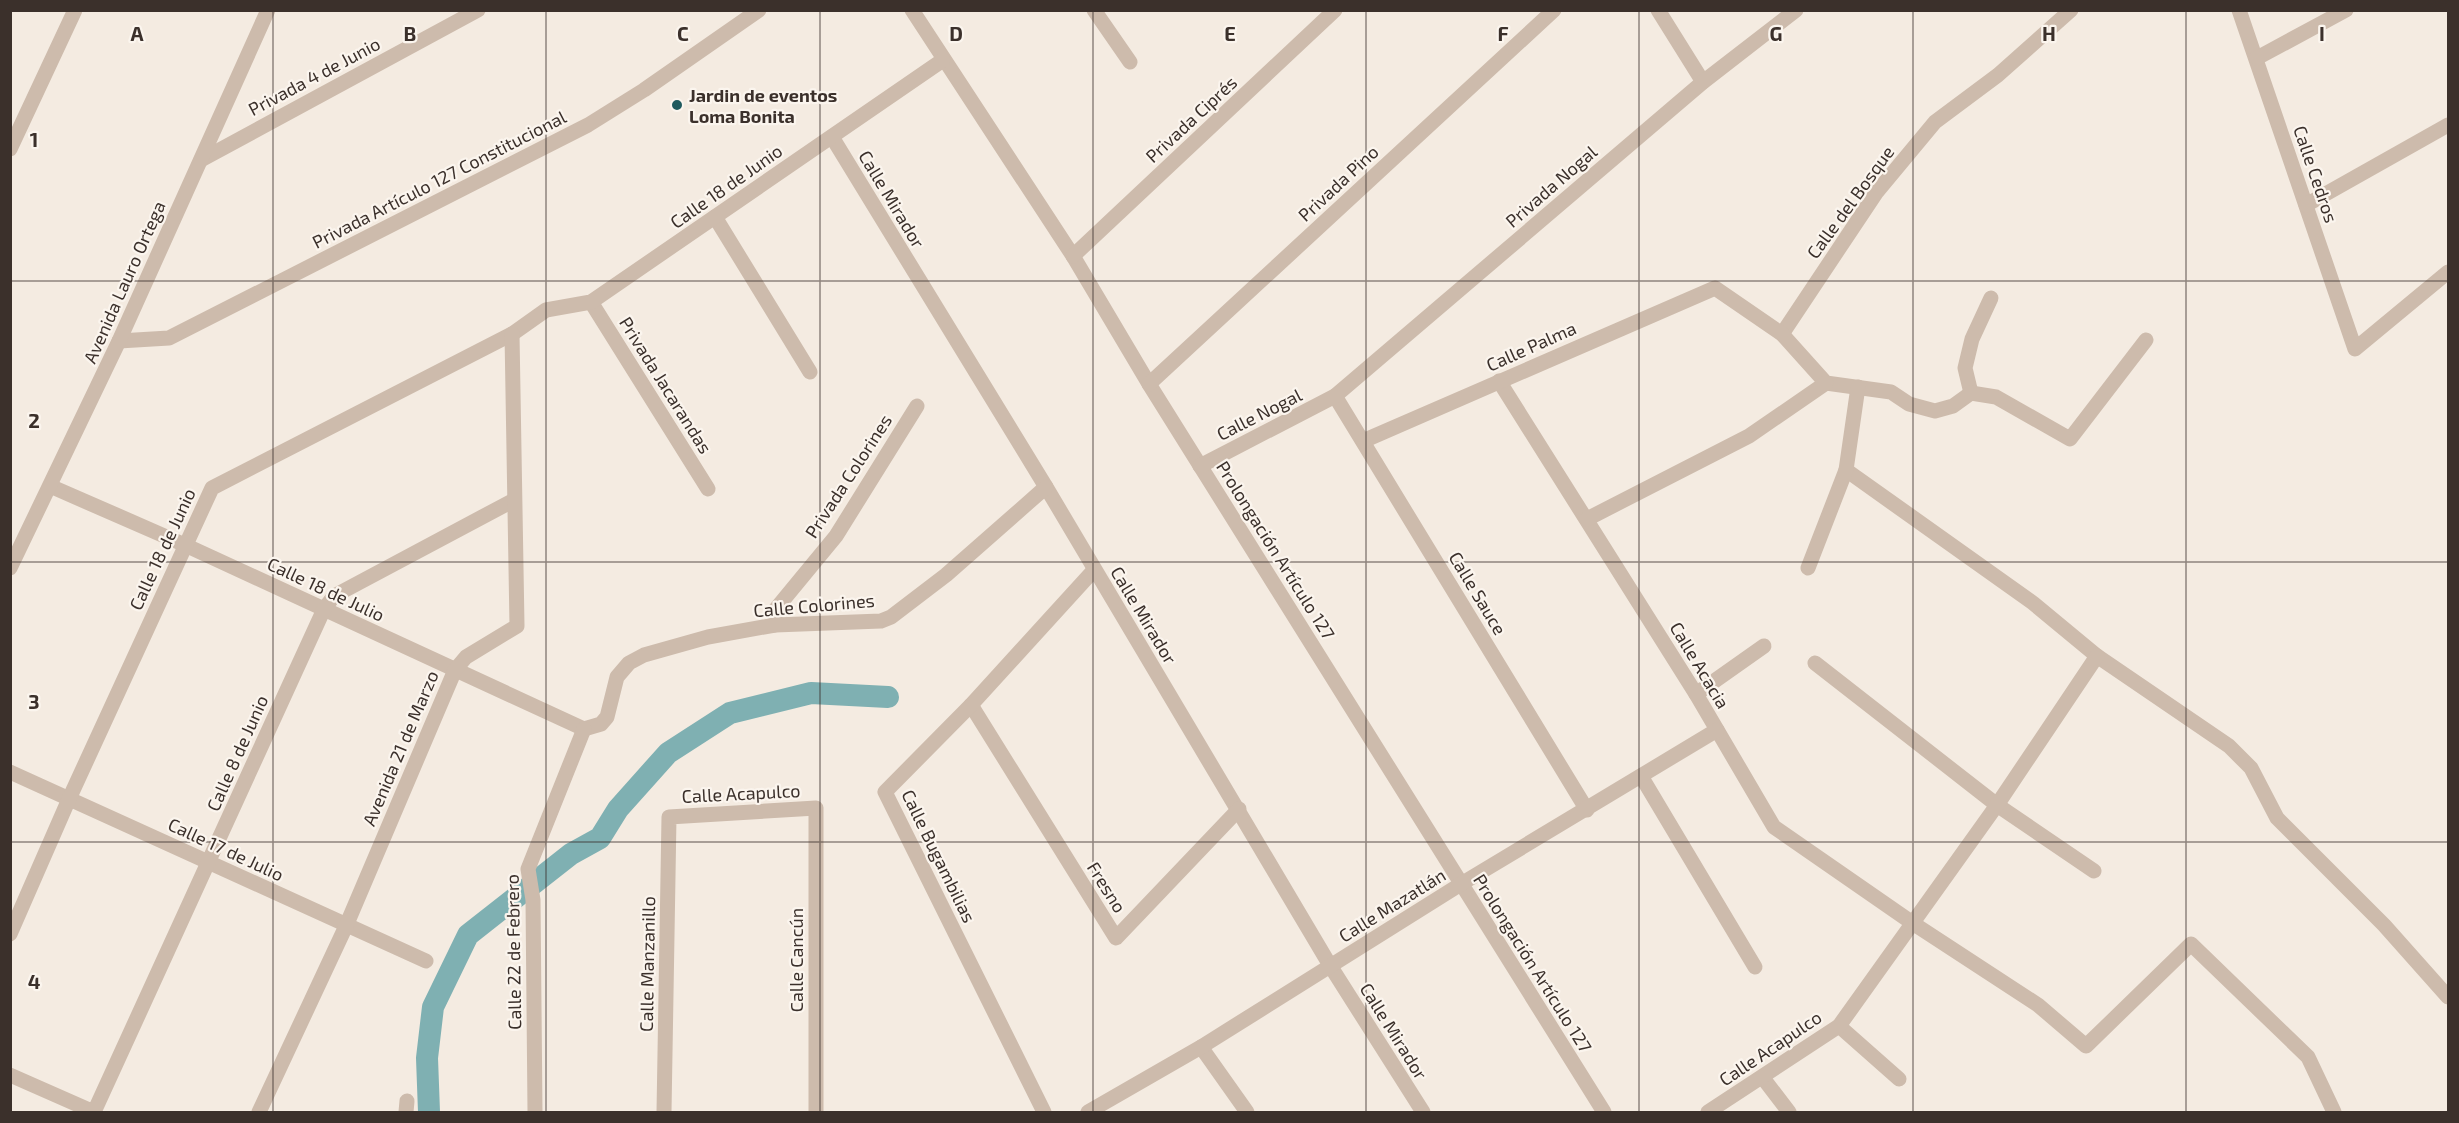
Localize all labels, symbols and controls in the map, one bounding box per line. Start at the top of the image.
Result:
text: A [130,21,144,45]
text: B [404,21,416,45]
text: C [677,21,689,45]
text: D [949,21,963,45]
text: E [1224,21,1236,45]
text: F [1497,21,1509,45]
text: G [1770,21,1782,45]
text: H [2042,21,2056,45]
text: I [2319,21,2325,45]
street label: Privada 4 de Junio [244,32,384,120]
street label: Privada Ciprés [1141,71,1241,167]
place label: Jardin de eventos Loma Bonita [689,84,837,127]
marker: Jardin de eventos Loma Bonita [670,98,684,112]
street label: Privada Artículo 127 Constitucional [308,105,570,253]
street label: Calle Cedros [2289,123,2343,225]
text: 1 [30,127,38,151]
street label: Calle 18 de Junio [666,139,786,233]
street label: Privada Pino [1293,140,1383,226]
street label: Privada Nogal [1501,140,1602,232]
street label: Calle del Bosque [1802,141,1898,263]
street label: Calle Mirador [854,146,930,252]
street label: Avenida Lauro Ortega [78,197,170,367]
street label: Privada Jacarandas [615,313,717,457]
street label: Calle Palma [1483,316,1579,376]
street label: Calle Nogal [1213,383,1306,445]
text: 2 [28,408,40,432]
street label: Privada Colorines [800,410,896,542]
street label: Prolongación Artículo 127 [1212,457,1340,643]
street label: Calle 18 de Junio [124,485,200,613]
street label: Calle Sauce [1445,547,1511,639]
street label: Calle 18 de Julio [264,552,388,626]
street label: Calle Mirador [1106,562,1182,668]
street label: Calle Colorines [753,589,875,621]
street label: Calle Acacia [1666,618,1734,712]
street label: Avenida 21 de Marzo [357,667,443,829]
text: 3 [28,689,40,713]
street label: Calle 8 de Junio [202,692,272,814]
street label: Calle Acapulco [681,779,801,807]
street label: Calle Bugambilias [897,786,981,926]
street label: Calle 17 de Julio [165,813,287,885]
street label: Fresno [1083,857,1131,917]
street label: Calle Mazatlán [1335,863,1449,947]
street label: Prolongación Artículo 127 [1469,870,1597,1056]
street label: Calle 22 de Febrero [501,874,525,1030]
street label: Calle Manzanillo [635,896,659,1032]
street label: Calle Cancún [785,908,807,1012]
text: 4 [28,969,41,993]
street label: Calle Mirador [1356,979,1432,1083]
street label: Calle Acapulco [1715,1006,1825,1090]

